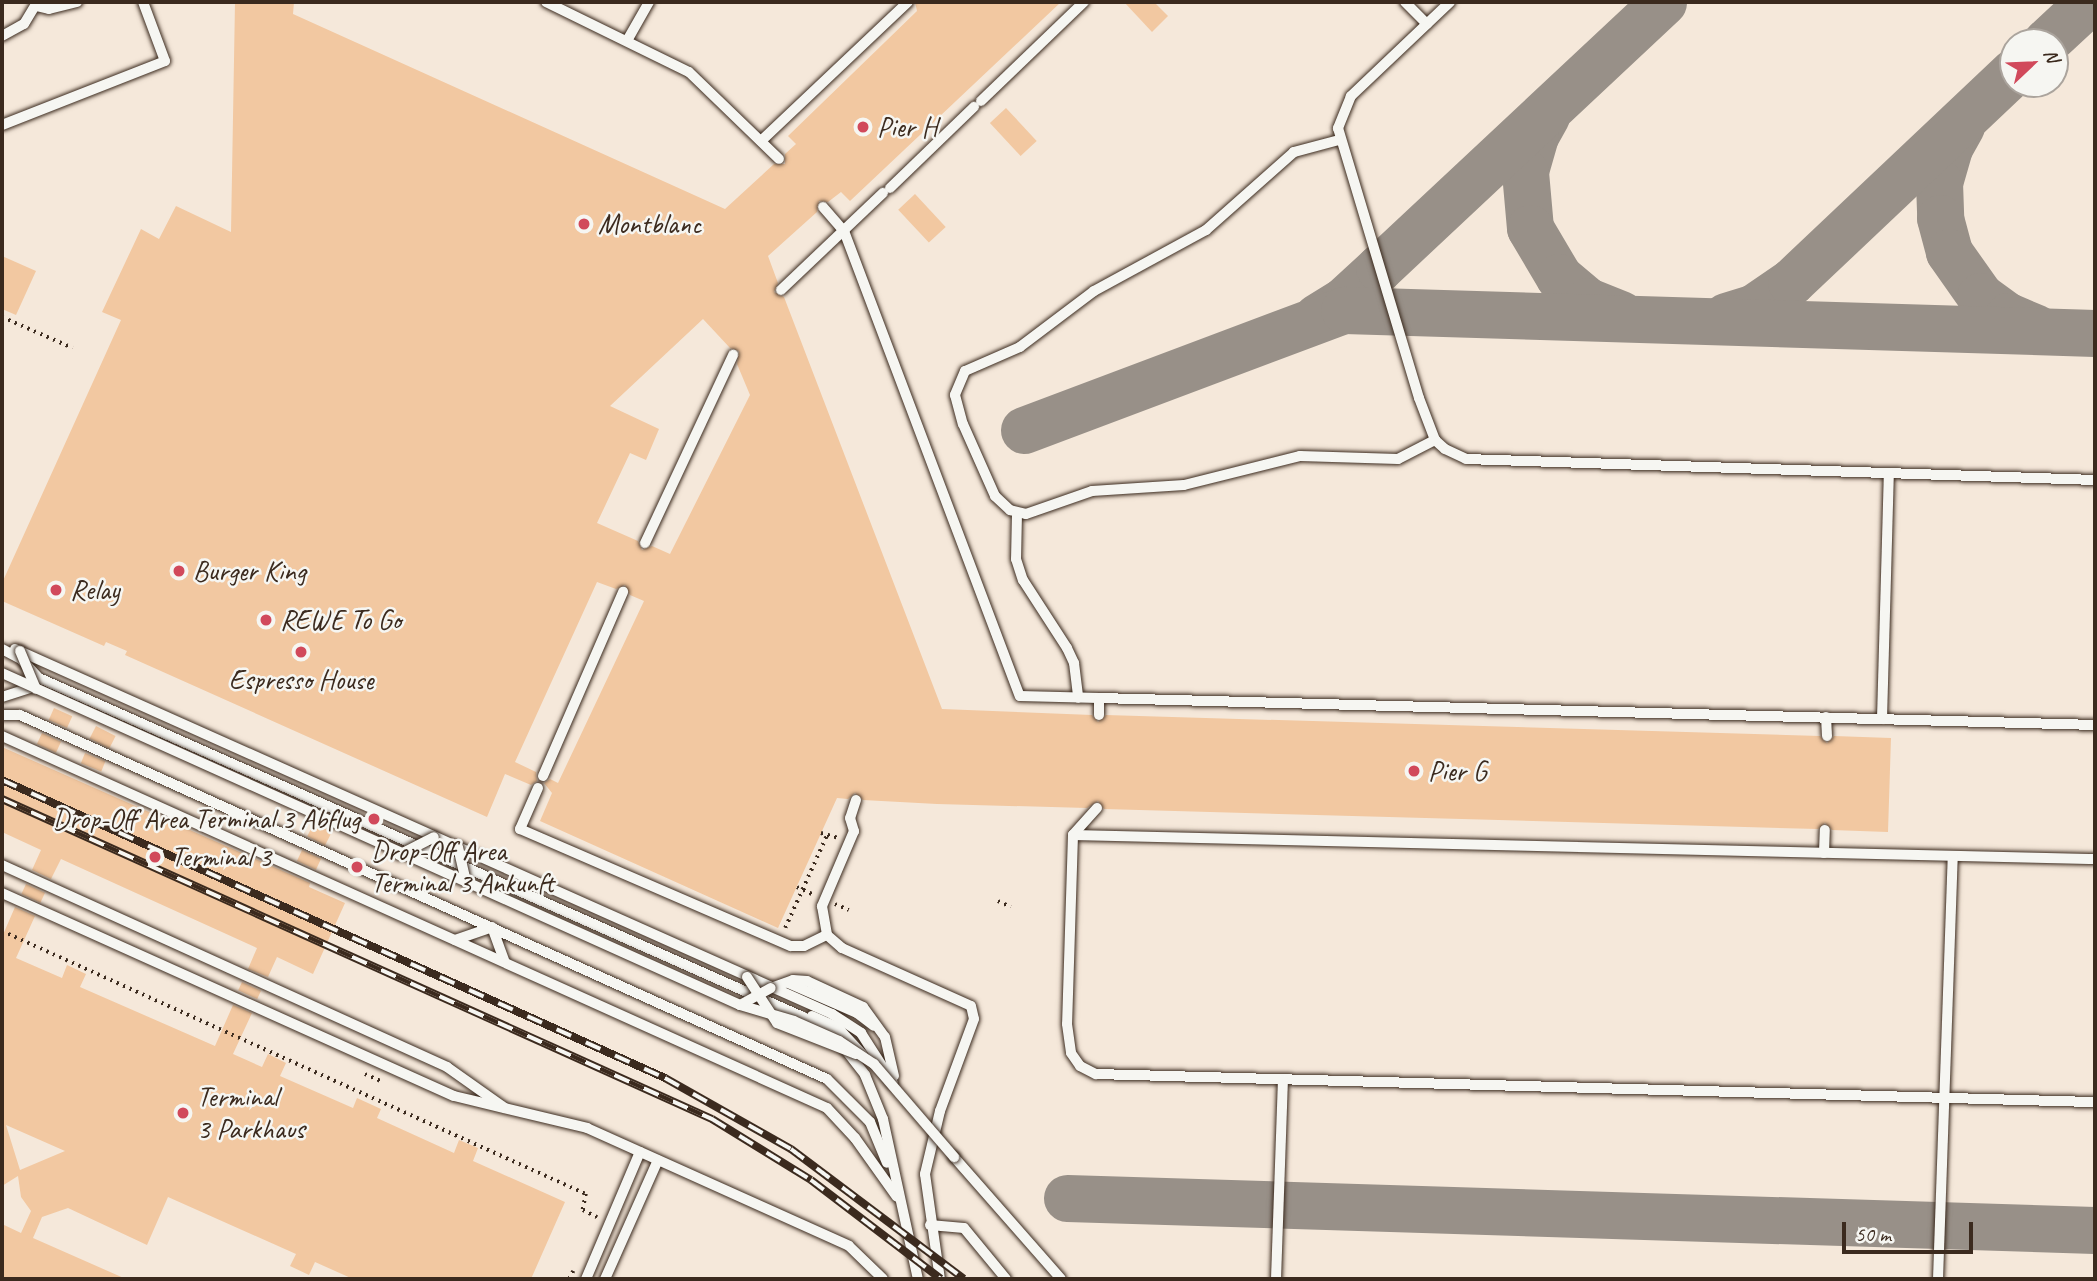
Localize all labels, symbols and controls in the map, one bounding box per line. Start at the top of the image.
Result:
north arrow [1999,28,2069,98]
text: N [2038,45,2065,66]
place label: Pier H [877,110,937,144]
marker: Pier H [855,119,871,135]
place label: Montblanc [598,207,701,241]
marker: Montblanc [576,216,592,232]
place label: Burger King [193,554,306,588]
marker: Burger King [171,563,187,579]
place label: Relay [70,573,120,607]
marker: Relay [48,582,64,598]
place label: REWE To Go [280,603,401,637]
marker: REWE To Go [258,612,274,628]
marker: Espresso House [293,644,309,660]
place label: Espresso House [229,663,373,697]
place label: Pier G [1428,754,1486,788]
marker: Pier G [1406,763,1422,779]
place label: Drop-Off Area Terminal 3 Abflug [52,802,360,836]
marker: Drop-Off Area Terminal 3 Abflug [366,811,382,827]
place label: Drop-Off Area Terminal 3 Ankunft [371,834,554,900]
place label: Terminal 3 [171,840,271,874]
marker: Terminal 3 [145,847,165,867]
marker: Drop-Off Area Terminal 3 Ankunft [349,859,365,875]
place label: Terminal 3 Parkhaus [197,1080,305,1146]
marker: Terminal 3 Parkhaus [175,1105,191,1121]
scale bar [1845,1208,1976,1252]
text: 50 m [1855,1221,1891,1247]

